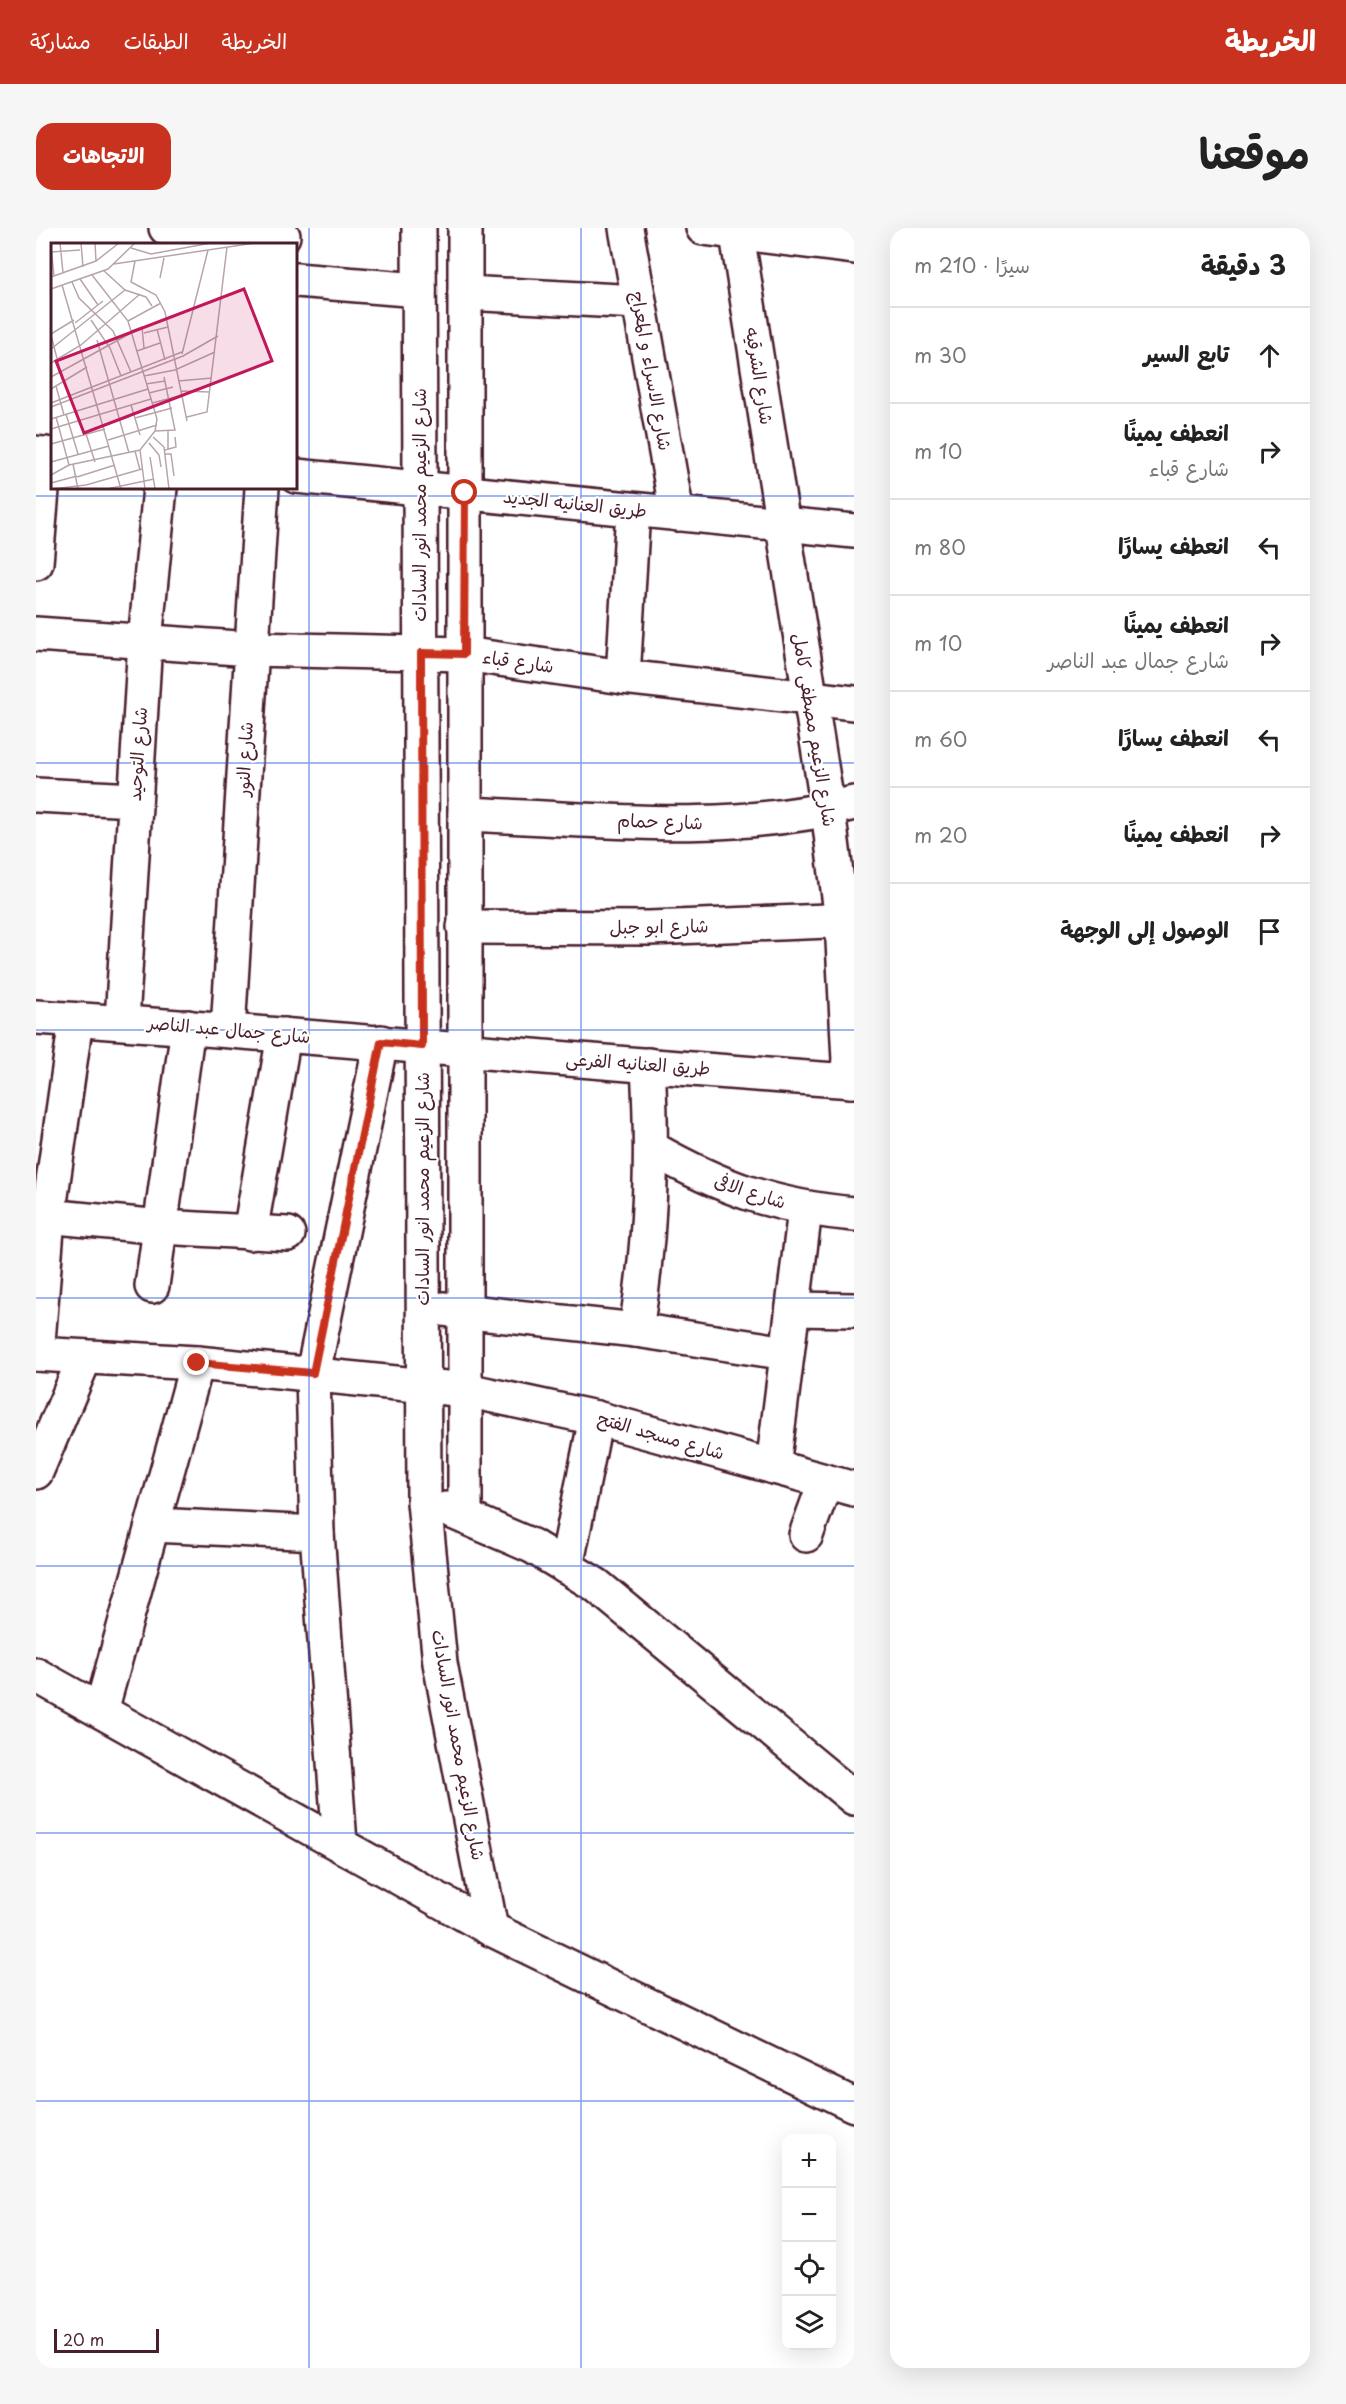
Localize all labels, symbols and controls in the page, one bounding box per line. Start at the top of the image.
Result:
text: الخريطة [1225,18,1316,61]
text: مشاركة [30,24,91,56]
text: الطبقات [124,24,189,56]
text: الخريطة [222,24,287,56]
text: موقعنا [1199,120,1310,183]
button: الاتجاهات [36,123,171,190]
inset map [51,243,297,489]
text: 3 دقيقة [1201,245,1286,284]
text: سيرًا · 210 m [914,250,1030,280]
street label: شارع الاسراء و المعراج [625,289,680,453]
street label: شارع الشرقيه [739,325,781,426]
text: تابع السير [1144,336,1229,369]
icon: ahead [1253,339,1286,372]
text: 30 m [914,340,967,370]
street label: شارع الزعيم محمد انور السادات [405,388,434,622]
text: انعطف يمينًا [1124,415,1229,448]
icon: right [1253,435,1286,468]
text: 10 m [914,436,962,466]
text: شارع قباء [1149,453,1229,483]
route start [451,479,477,505]
street label: طريق العنانيه الجديد [502,482,648,523]
text: انعطف يسارًا [1118,528,1229,561]
icon: left [1253,531,1286,564]
text: 80 m [914,532,966,562]
text: انعطف يمينًا [1124,607,1229,640]
icon: right [1253,627,1286,660]
text: 10 m [914,628,962,658]
street label: شارع الزعيم مصطفى كامل [785,631,844,829]
street label: شارع قباء [481,642,556,679]
text: شارع جمال عبد الناصر [1048,645,1229,675]
street label: شارع التوحيد [120,706,153,802]
text: انعطف يسارًا [1118,720,1229,753]
street label: شارع النور [228,721,259,799]
icon: left [1253,723,1286,756]
text: 60 m [914,724,967,754]
street label: شارع حمام [617,806,703,837]
text: انعطف يمينًا [1124,816,1229,849]
icon: right [1253,819,1286,852]
text: 20 m [914,820,967,850]
street label: شارع ابو جبل [609,911,709,940]
text: الوصول إلى الوجهة [1060,912,1229,945]
icon: arrive [1253,915,1286,948]
street label: شارع جمال عبد الناصر [145,1008,312,1049]
street label: طريق العنانيه الفرعى [565,1044,711,1081]
street label: شارع الزعيم محمد انور السادات [408,1072,437,1306]
street label: شارع الافى [711,1166,790,1215]
route end [183,1349,209,1375]
street label: شارع مسجد الفتح [595,1404,728,1466]
street label: شارع الزعيم محمد انور السادات [424,1627,493,1863]
map controls [782,2134,836,2350]
button: + [782,2134,836,2188]
button: − [782,2188,836,2242]
button: locate [782,2242,836,2296]
button: layers [782,2296,836,2350]
scale bar [54,2326,159,2354]
text: 20 m [63,2327,104,2351]

